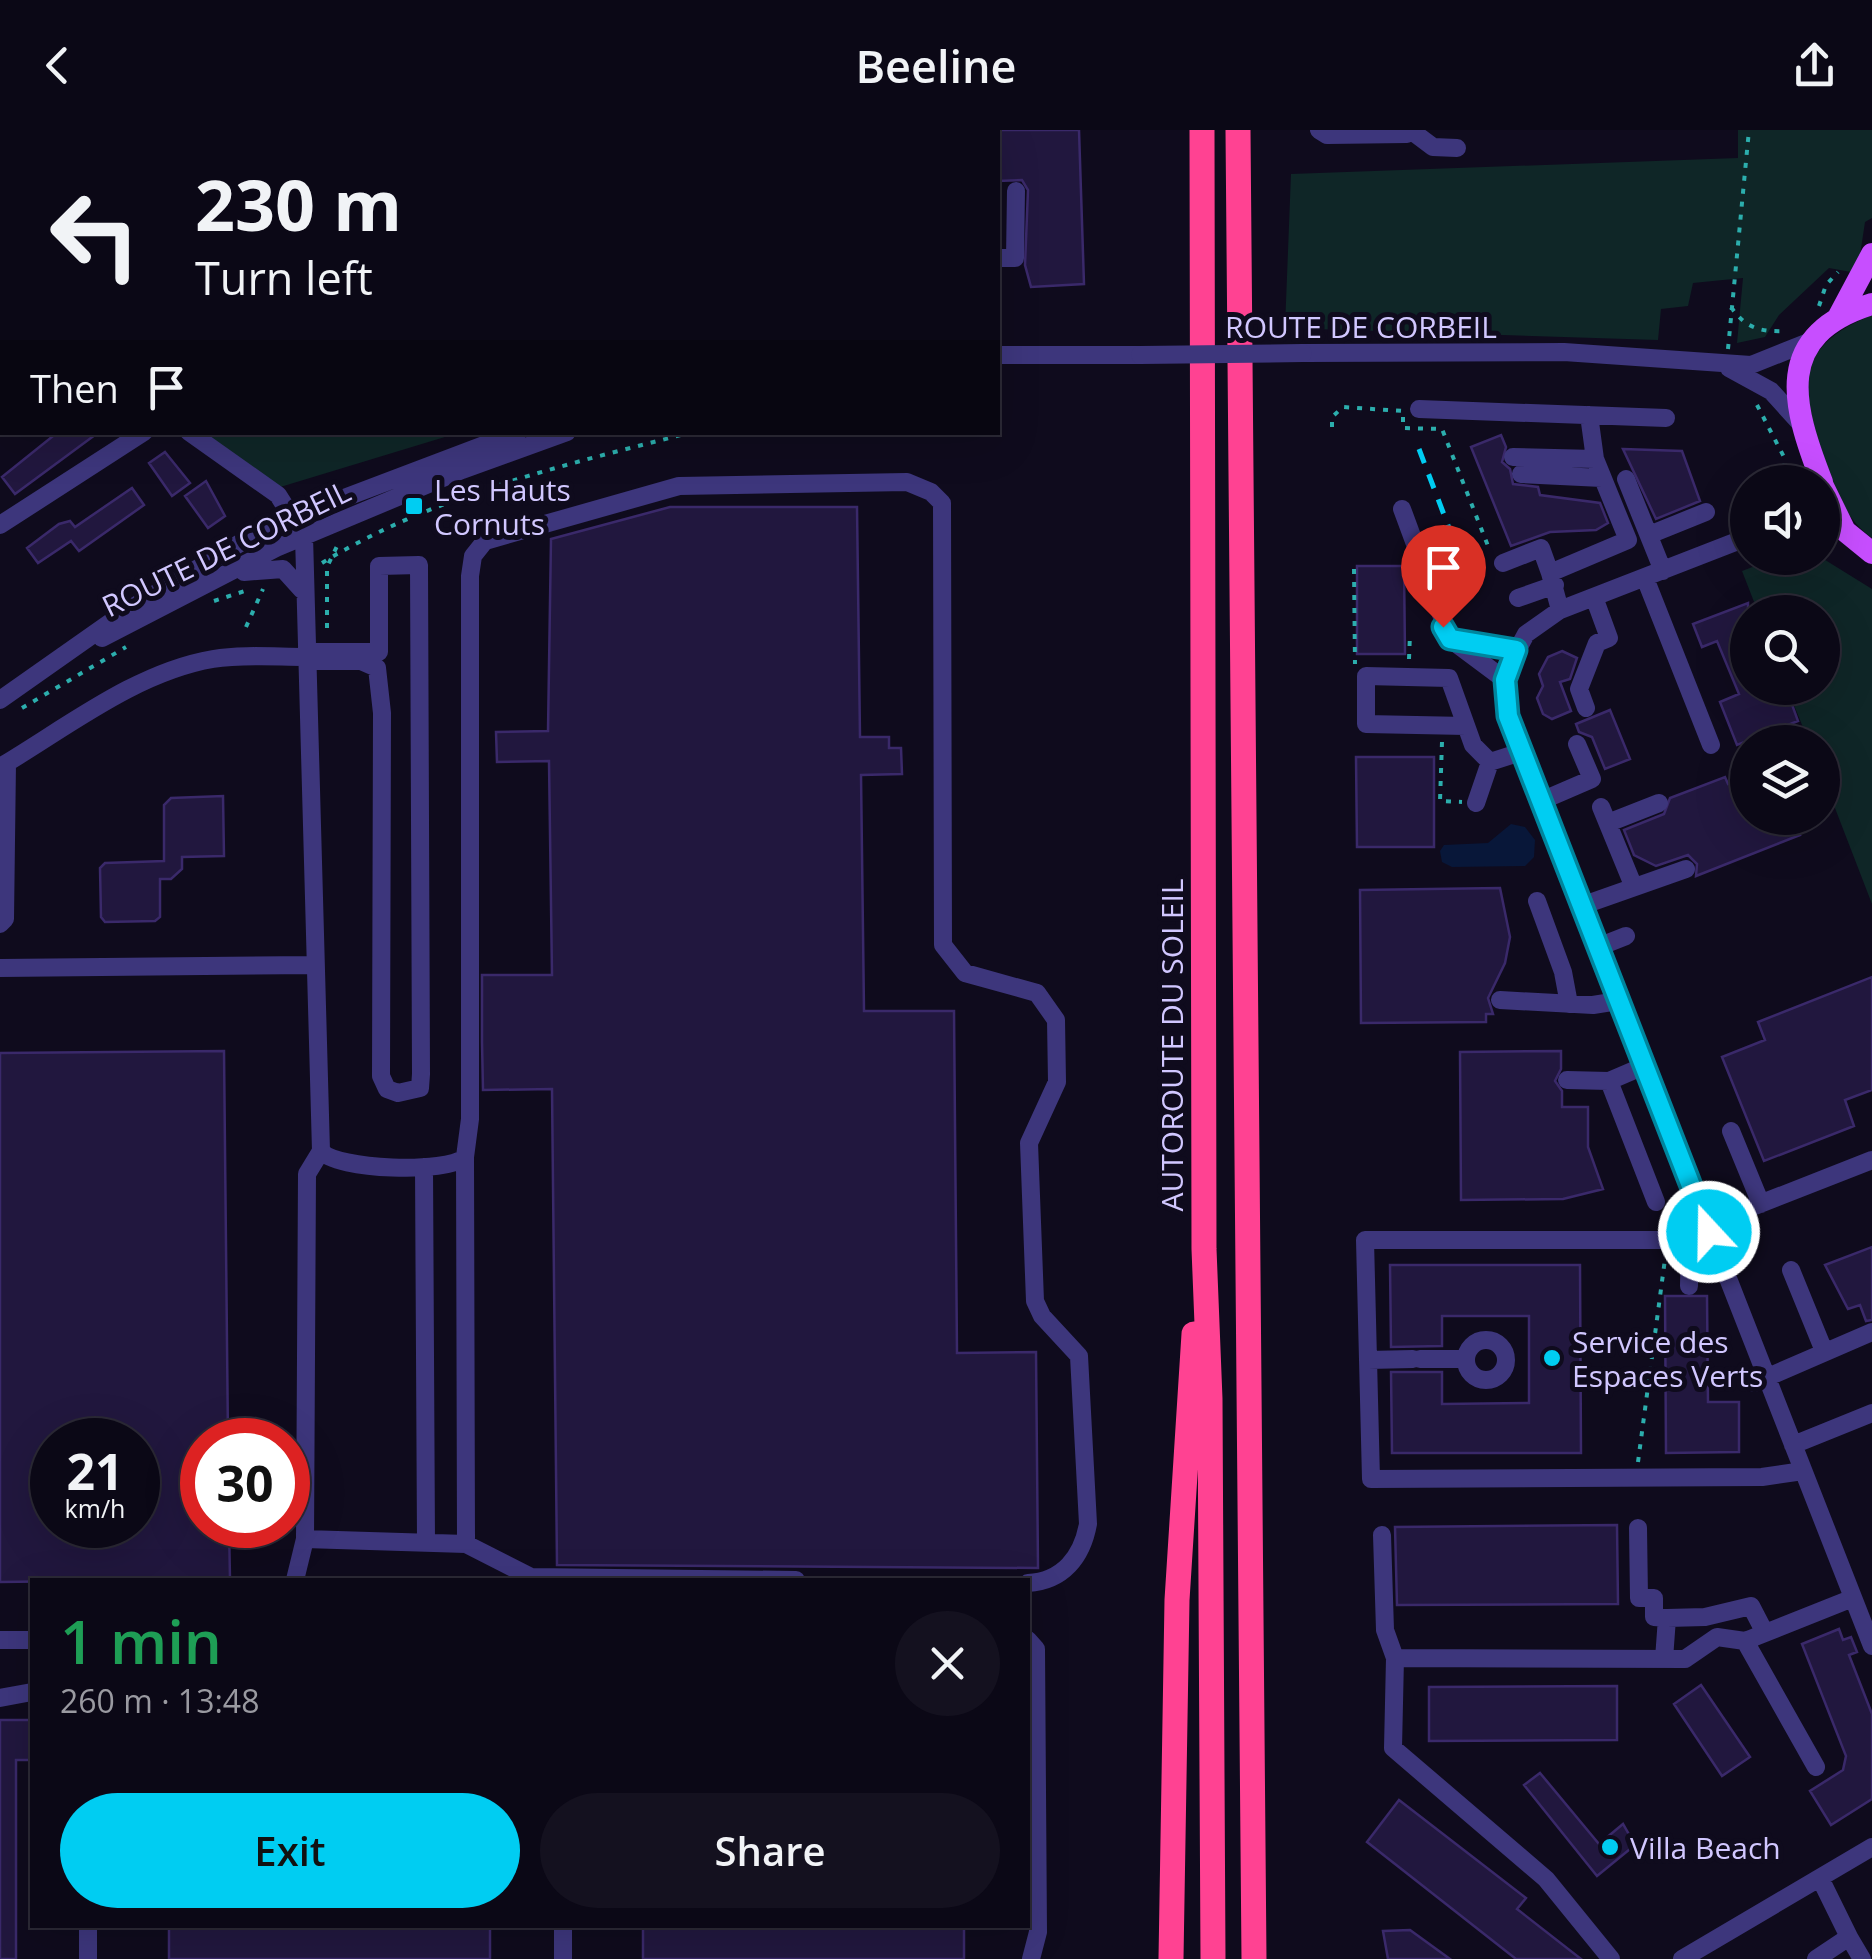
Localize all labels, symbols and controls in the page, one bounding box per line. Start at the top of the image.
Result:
text: Beeline [855,35,1017,96]
icon: back [30,38,85,93]
icon: share [1787,38,1842,93]
text: 230 m [195,156,402,252]
icon: left [30,170,160,300]
text: Turn left [195,247,373,308]
street label: ROUTE DE CORBEIL [1225,306,1497,347]
icon: arrive [139,360,194,415]
text: Then [30,362,119,414]
map controls [1730,465,1840,835]
button: sound [1730,465,1840,575]
place label: Les Hauts Cornuts [434,469,571,544]
street label: ROUTE DE CORBEIL [95,470,357,626]
marker: Les Hauts Cornuts [403,495,425,517]
pin [1401,525,1486,628]
icon: arrive [1416,540,1471,595]
button: search [1730,595,1840,705]
button: layers [1730,725,1840,835]
street label: AUTOROUTE DU SOLEIL [1151,879,1192,1212]
position arrow [1657,1180,1761,1284]
place label: Service des Espaces Verts [1572,1321,1763,1396]
marker: Service des Espaces Verts [1541,1347,1563,1369]
speed limit sign: 30 [180,1418,310,1548]
text: 21 [66,1437,124,1505]
text: km/h [65,1491,125,1525]
text: 1 min [60,1600,222,1682]
button: close [895,1611,1000,1716]
text: 260 m · 13:48 [60,1679,259,1722]
button: Exit [60,1793,520,1908]
button: Share [540,1793,1000,1908]
place label: Villa Beach [1630,1827,1781,1868]
marker: Villa Beach [1599,1836,1621,1858]

